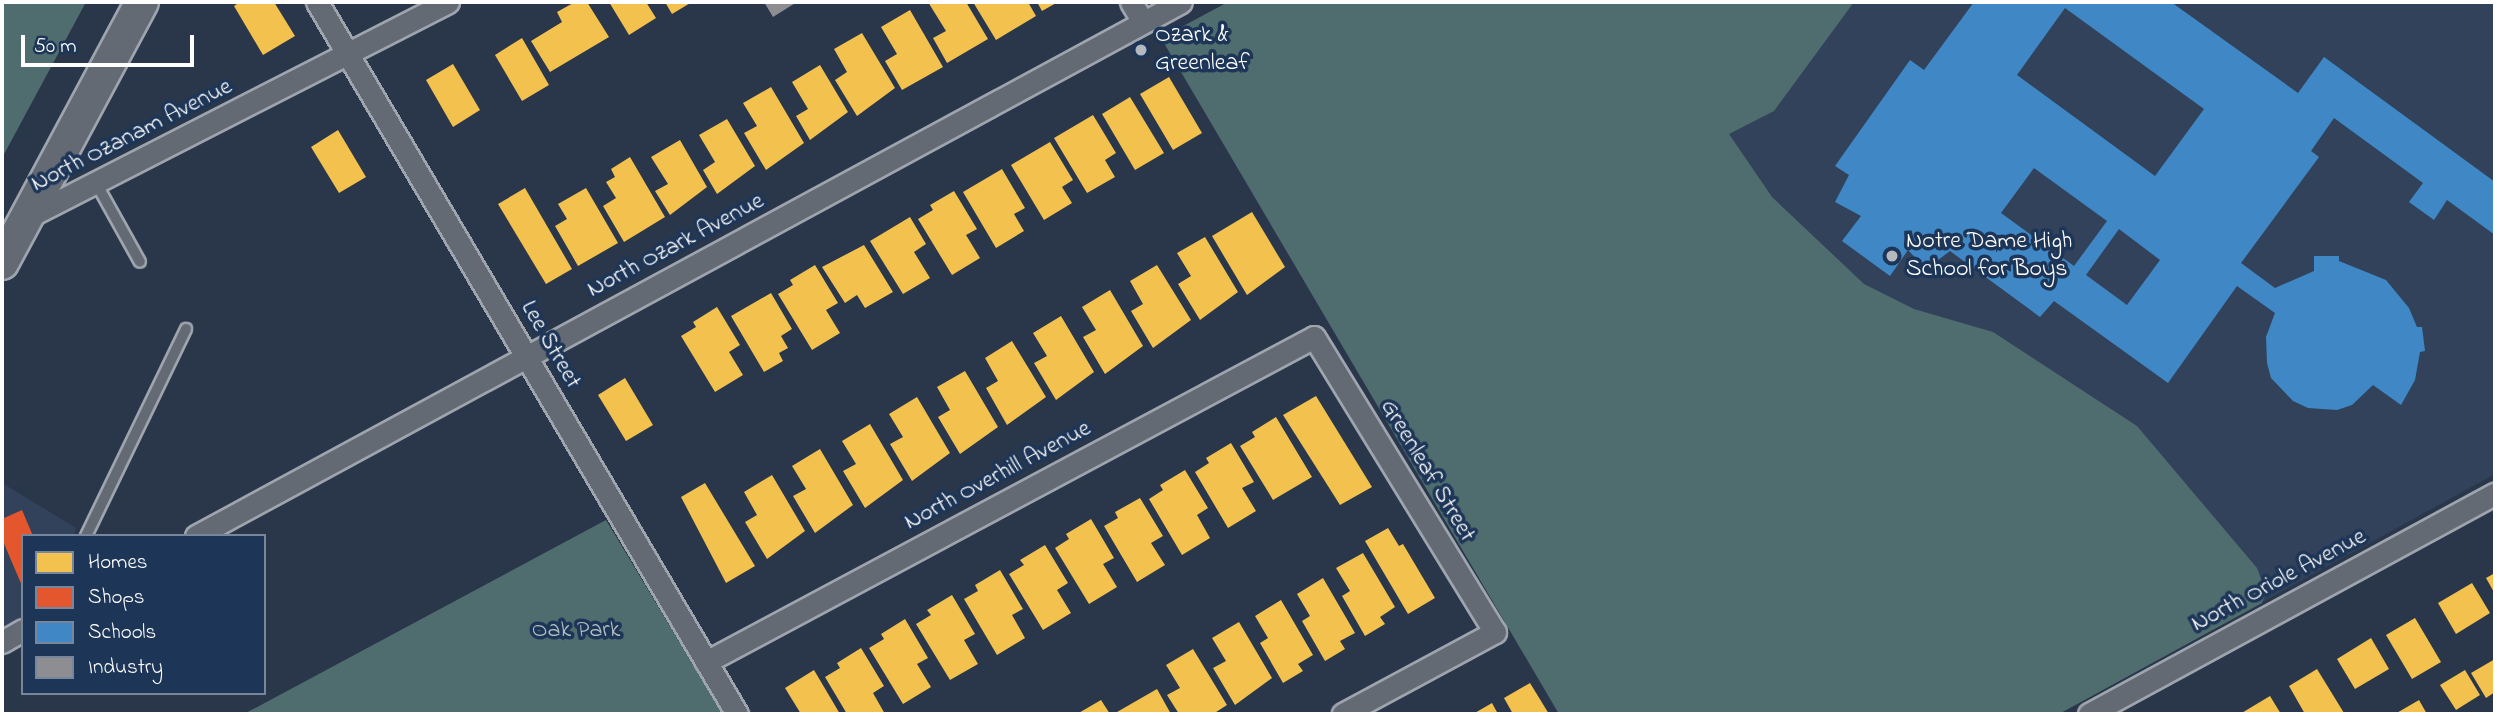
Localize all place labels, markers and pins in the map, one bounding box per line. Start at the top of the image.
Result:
place label: Ozark & Greenleaf [1155,22,1250,78]
marker: Ozark & Greenleaf [1133,42,1149,58]
place label: Notre Dame High School for Boys [1906,228,2072,284]
marker: Notre Dame High School for Boys [1884,248,1900,264]

